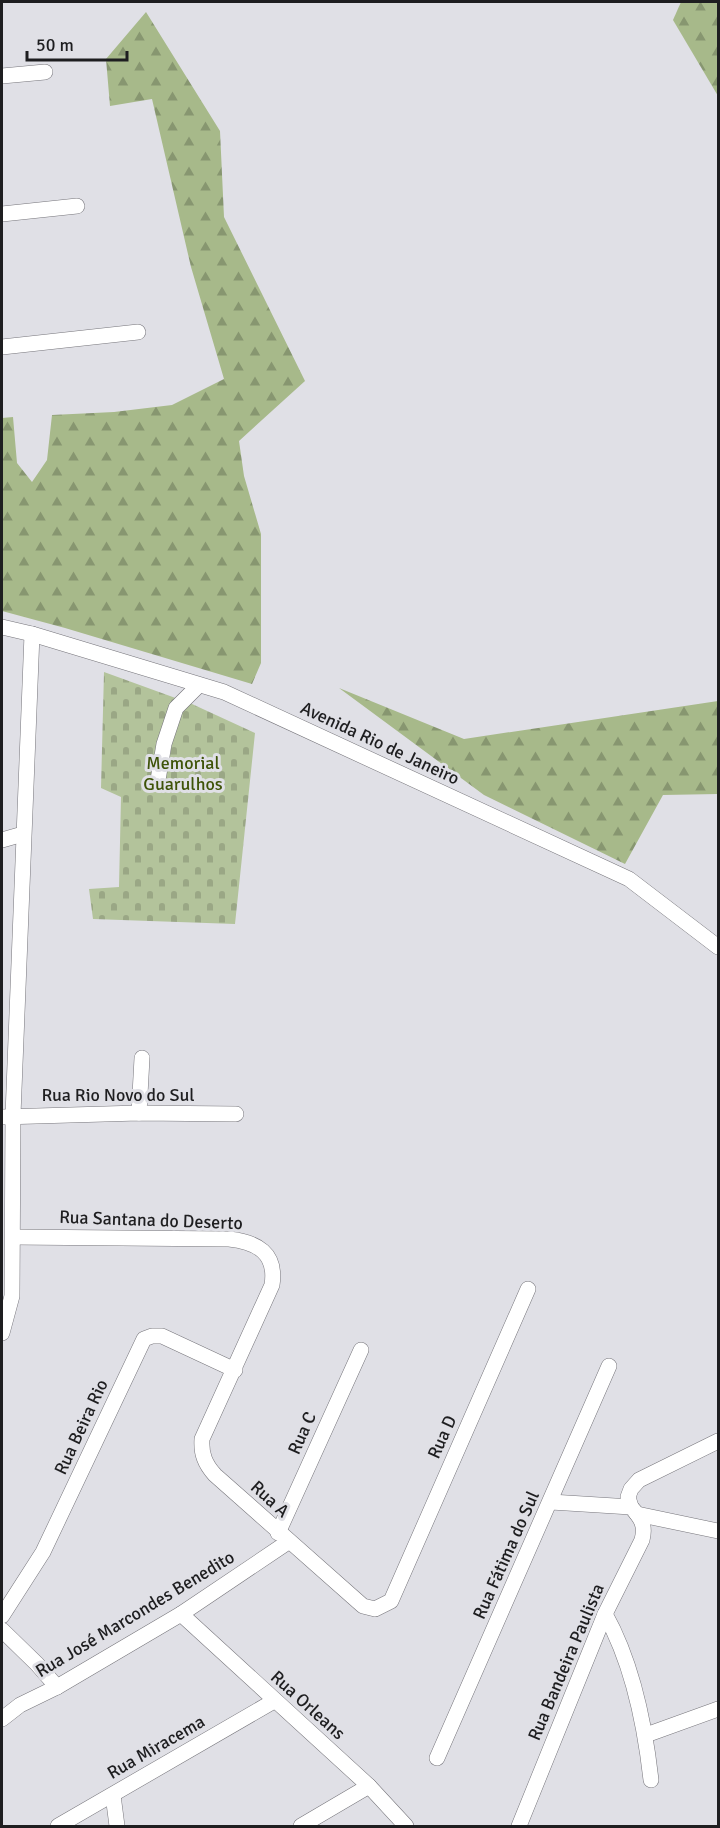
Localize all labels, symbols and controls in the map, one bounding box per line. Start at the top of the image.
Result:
scale bar [27,24,128,62]
text: 50 m [36,34,74,56]
street label: Avenida Rio de Janeiro [297,697,463,789]
park label: Memorial Guarulhos [143,752,223,795]
street label: Rua Rio Novo do Sul [41,1084,195,1106]
street label: Rua Santana do Deserto [59,1206,243,1234]
street label: Rua Beira Rio [49,1376,113,1478]
street label: Rua C [283,1408,321,1458]
street label: Rua D [423,1412,461,1462]
street label: Rua A [246,1476,294,1522]
street label: Rua Fátima do Sul [468,1488,544,1622]
street label: Rua José Marcondes Benedito [32,1546,238,1682]
street label: Rua Bandeira Paulista [523,1580,609,1744]
street label: Rua Orleans [266,1666,350,1744]
street label: Rua Miracema [103,1710,209,1784]

